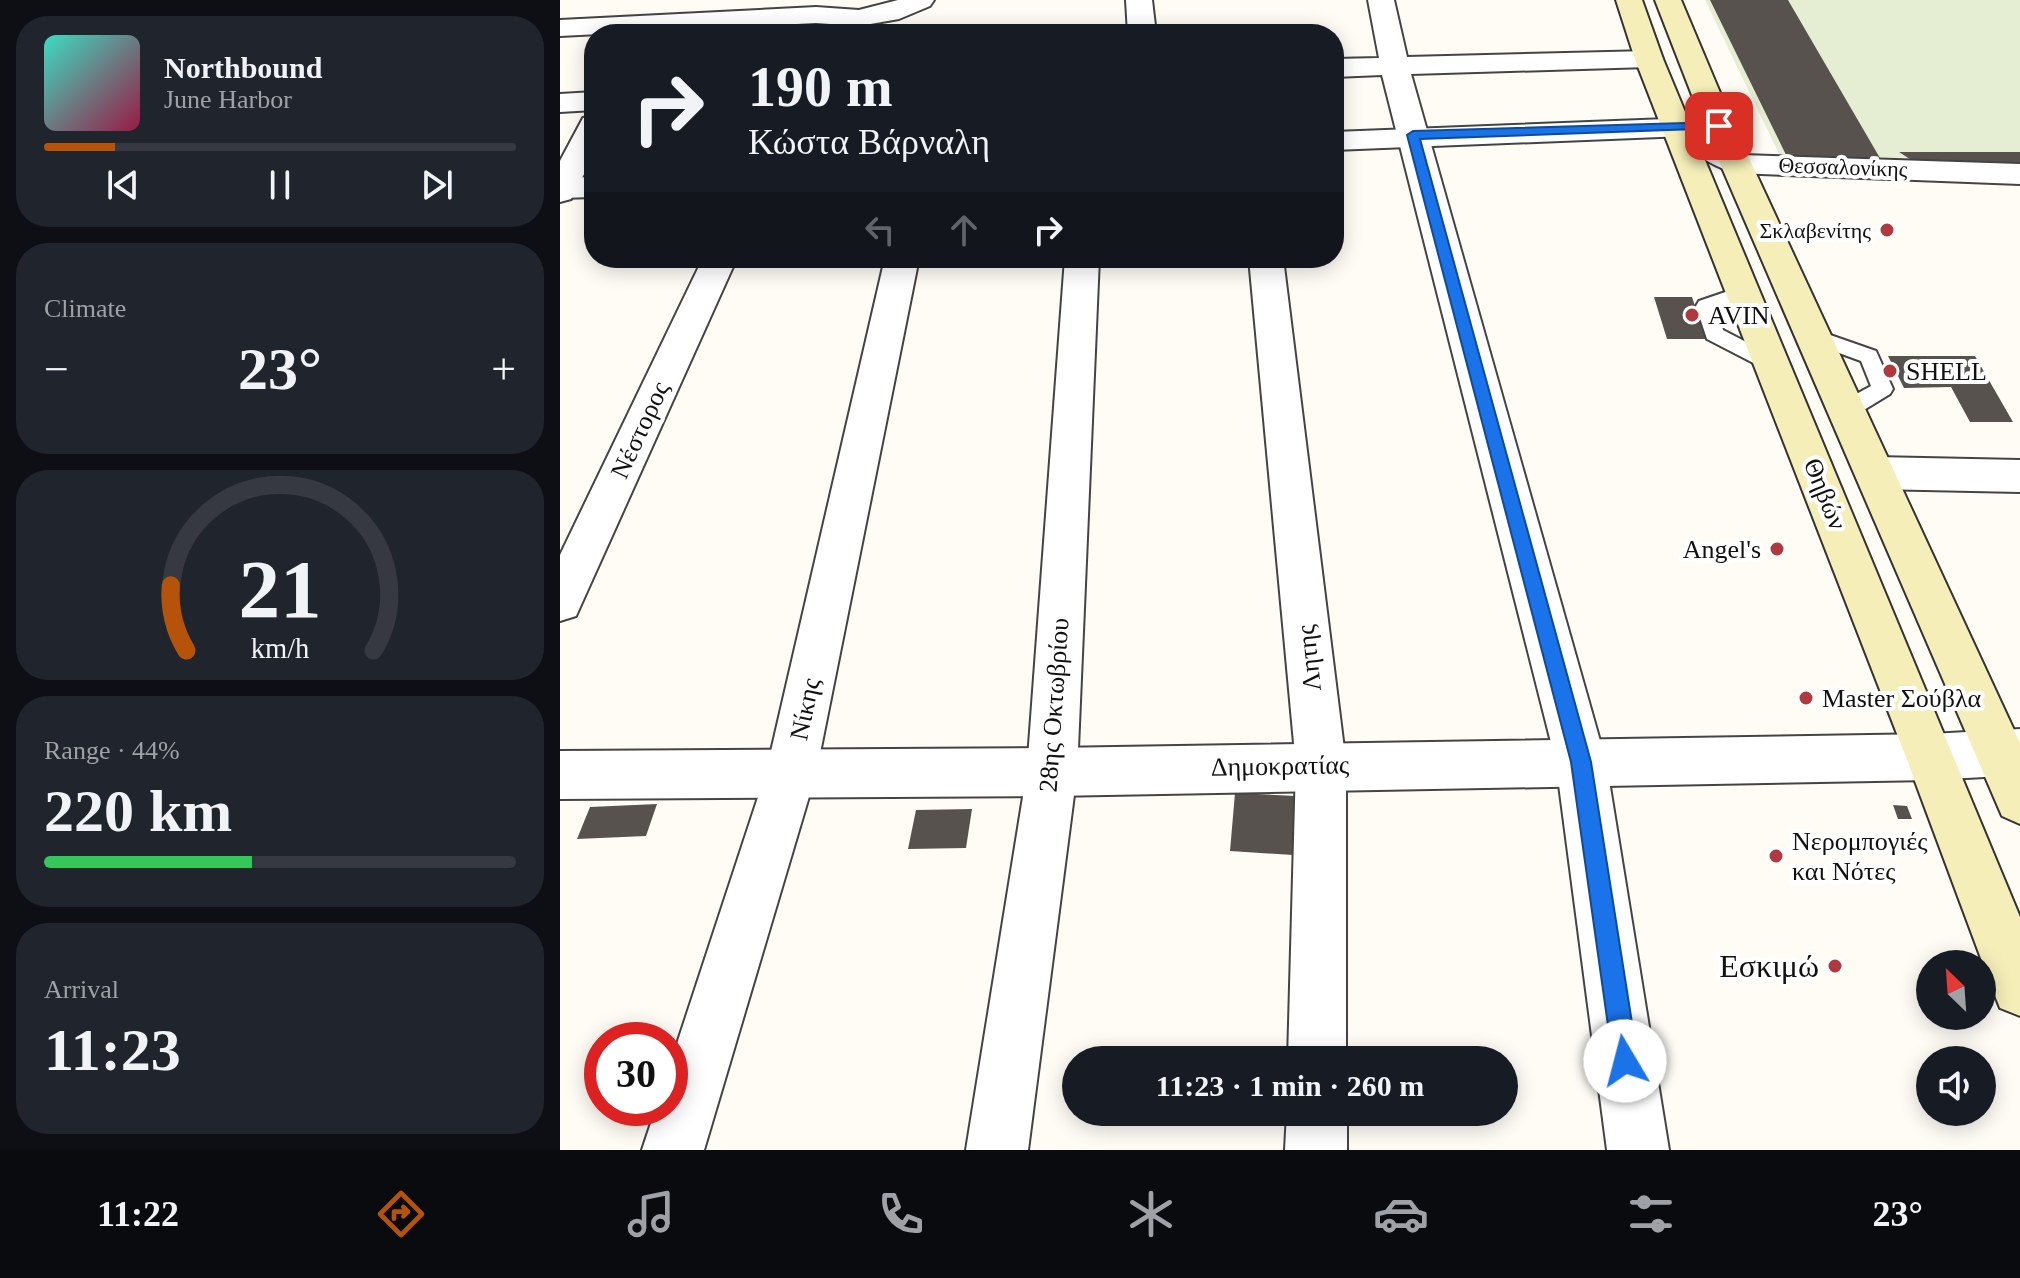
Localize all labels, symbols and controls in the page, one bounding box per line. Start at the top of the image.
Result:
text: Northbound [164,51,322,84]
icon: right [616,56,720,160]
text: 190 m [748,56,893,118]
text: June Harbor [164,85,292,114]
pin [1685,92,1753,160]
icon: arrive [1697,104,1741,148]
text: Κώστα Βάρναλη [748,122,990,162]
street label: Θεσσαλονίκης [1778,152,1908,182]
icon: previous [101,163,145,207]
icon: pause [258,163,302,207]
icon: next [415,163,459,207]
icon: left [858,208,902,252]
icon: ahead [942,208,986,252]
icon: right [1026,208,1070,252]
place label: Σκλαβενίτης [1760,218,1871,243]
marker: Σκλαβενίτης [1878,221,1896,239]
text: Climate [44,294,126,323]
place label: AVIN [1708,301,1770,330]
marker: AVIN [1683,306,1701,324]
text: 23° [238,336,322,402]
text: − [44,345,69,394]
text: + [491,345,516,394]
place label: SHELL [1906,357,1987,386]
marker: SHELL [1881,362,1899,380]
street label: Νέστορος [605,376,675,483]
street label: Θηβών [1798,454,1852,534]
place label: Angel's [1683,535,1761,564]
marker: Angel's [1768,540,1786,558]
text: 21 [238,543,322,635]
street label: 28ης Οκτωβρίου [1033,617,1075,793]
street label: Λητης [1291,623,1327,693]
text: km/h [251,633,309,664]
street label: Νίκης [784,675,826,743]
place label: Master Σούβλα [1822,684,1982,713]
marker: Master Σούβλα [1797,689,1815,707]
text: Range · 44% [44,736,180,765]
street label: Δημοκρατίας [1211,750,1350,782]
text: 220 km [44,778,232,844]
place label: Νερομπογιές και Νότες [1792,827,1928,886]
marker: Νερομπογιές και Νότες [1767,847,1785,865]
place label: Εσκιμώ [1719,948,1819,984]
north arrow [1916,950,1996,1030]
map controls [1916,950,1996,1126]
marker: Εσκιμώ [1826,957,1844,975]
text: Arrival [44,975,119,1004]
text: 11:23 [44,1017,181,1083]
position arrow [1583,1019,1667,1103]
speed limit sign: 30 [584,1022,688,1126]
button: sound [1916,1046,1996,1126]
text: 11:23 · 1 min · 260 m [1156,1069,1424,1102]
icon: directions [373,1186,429,1242]
icon: music [623,1186,679,1242]
icon: phone [873,1186,929,1242]
icon: climate [1123,1186,1179,1242]
icon: car [1373,1186,1429,1242]
icon: filters [1623,1186,1679,1242]
text: 11:22 [97,1194,179,1234]
text: 23° [1873,1194,1923,1234]

